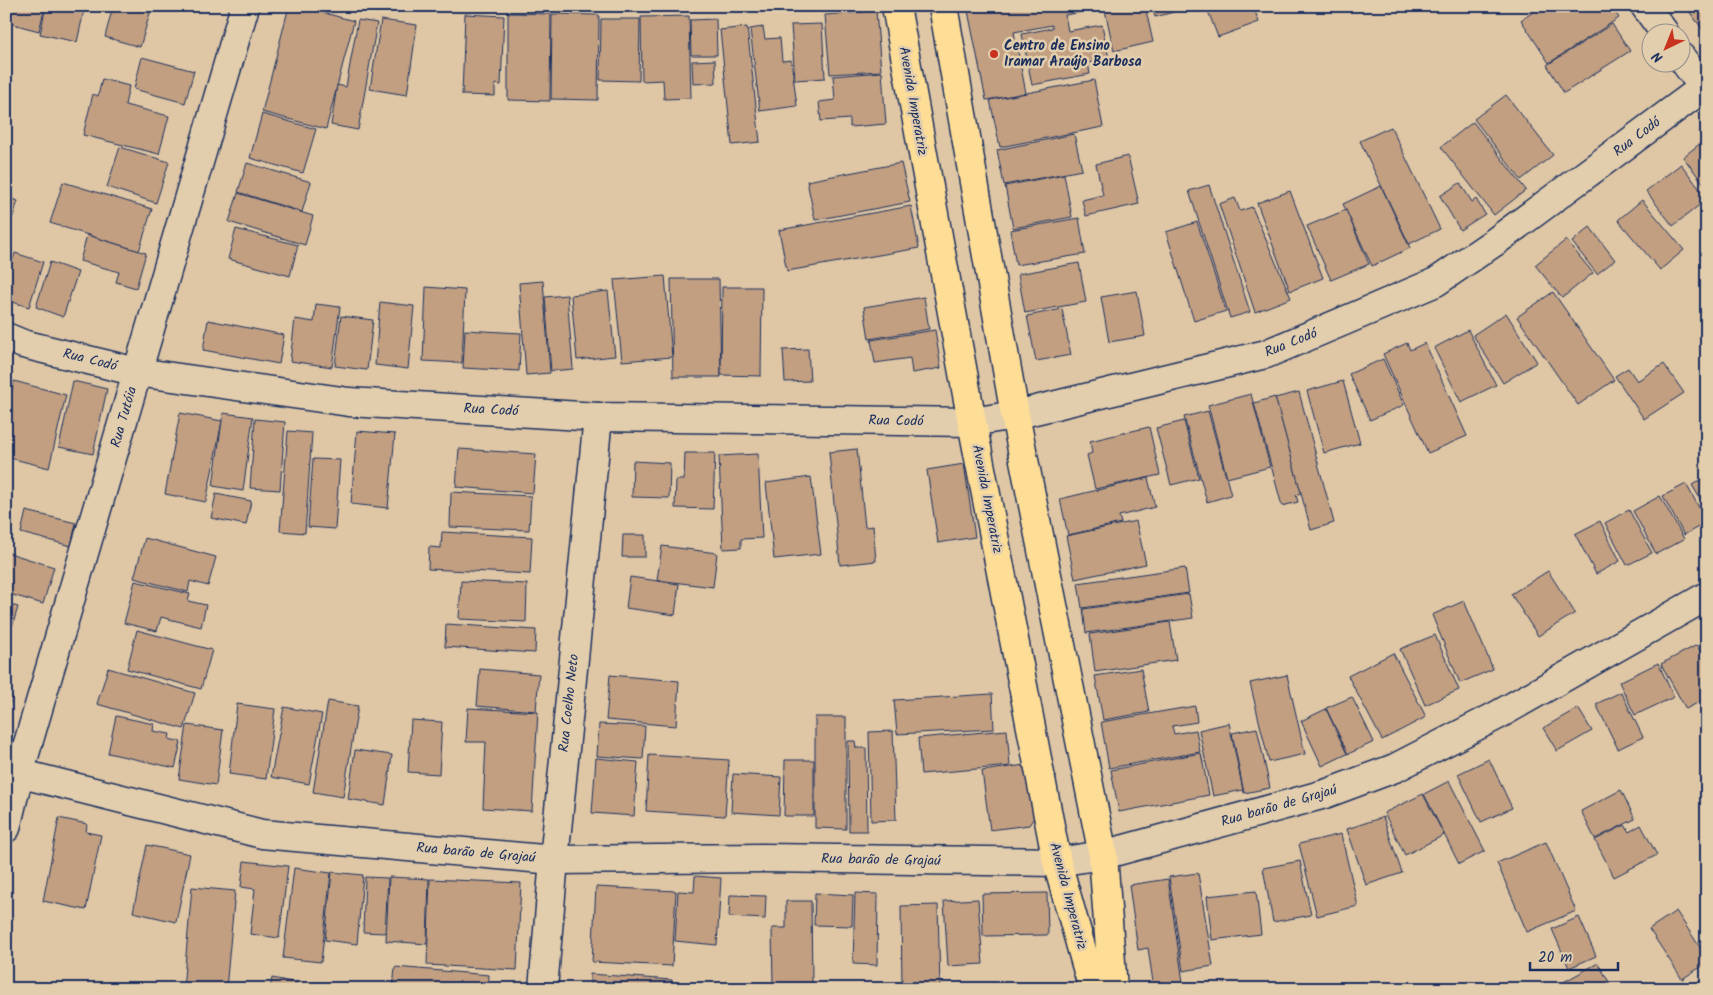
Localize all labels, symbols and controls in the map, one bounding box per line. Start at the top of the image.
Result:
north arrow [1640,22,1690,72]
place label: Centro de Ensino Iramar Araújo Barbosa [1004,35,1142,73]
street label: Avenida Imperatriz [893,45,933,157]
text: N [1647,46,1669,68]
marker: Centro de Ensino Iramar Araújo Barbosa [988,48,1000,60]
street label: Rua Codó [1608,111,1666,162]
street label: Rua Codó [1261,322,1321,364]
street label: Rua Codó [61,343,120,378]
street label: Rua Tutóia [105,384,143,450]
street label: Rua Codó [463,398,520,422]
street label: Rua Codó [868,410,924,432]
street label: Avenida Imperatriz [966,443,1008,555]
street label: Rua Coelho Neto [553,653,585,753]
street label: Rua barão de Grajaú [1218,779,1340,833]
street label: Rua barão de Grajaú [415,837,537,869]
street label: Avenida Imperatriz [1043,840,1093,952]
street label: Rua barão de Grajaú [821,848,941,872]
scale bar [1530,940,1618,972]
text: 20 m [1538,946,1572,970]

